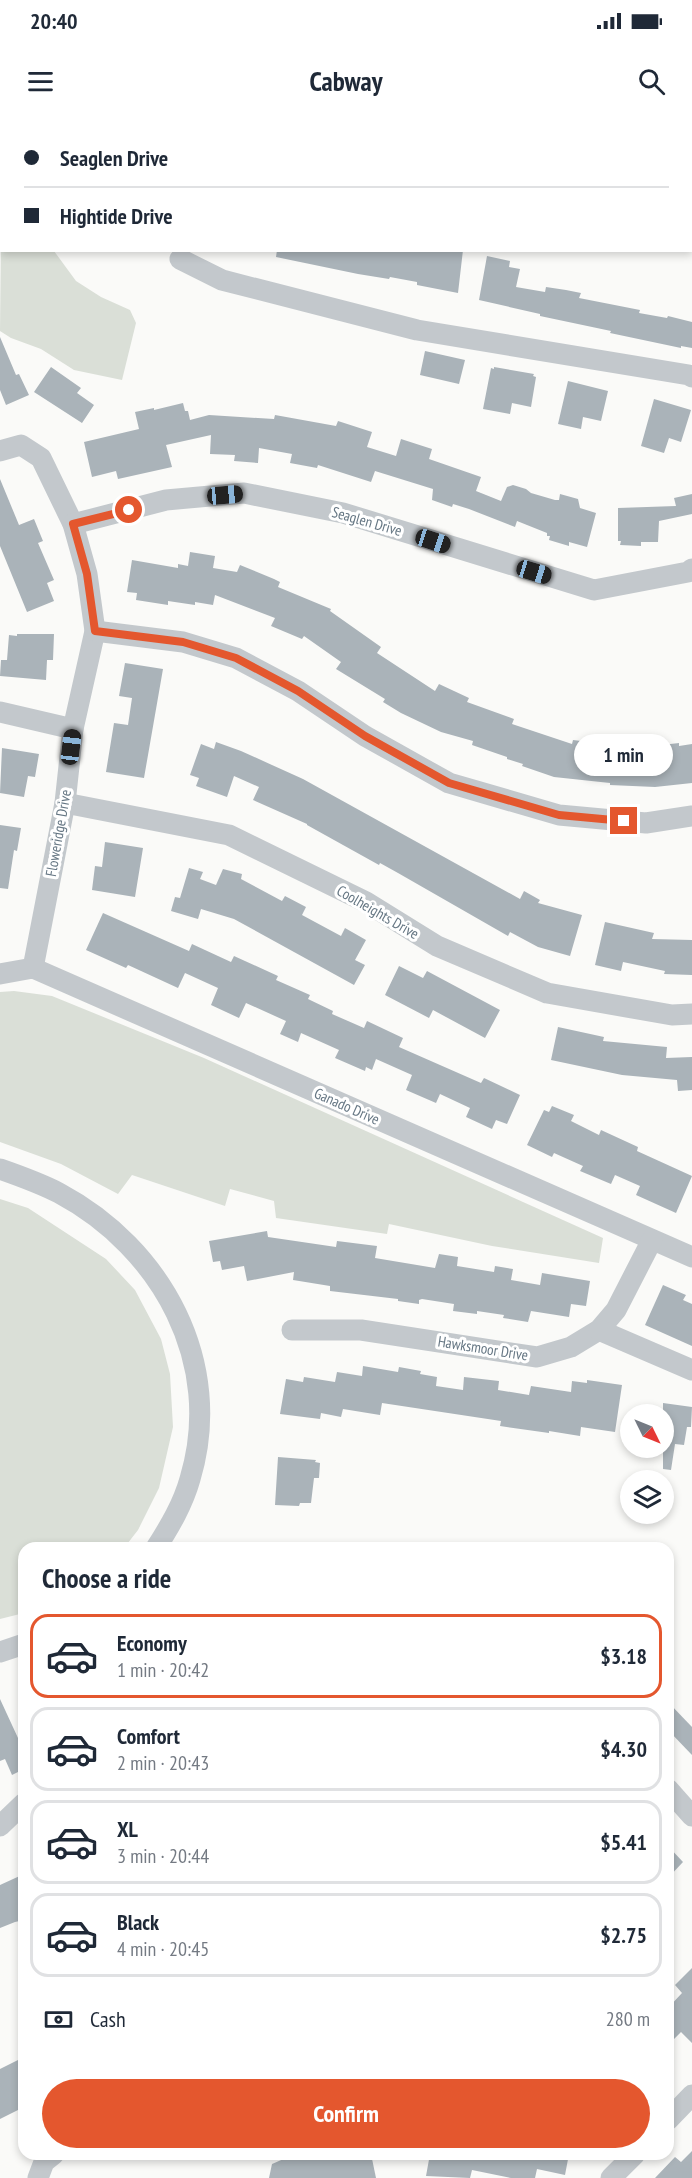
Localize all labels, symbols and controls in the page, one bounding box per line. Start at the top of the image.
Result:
text: 20:40 [30,7,78,35]
text: Cabway [309,64,383,98]
icon: menu [24,65,57,98]
icon: search [635,65,668,98]
text: Seaglen Drive [60,144,168,172]
text: Hightide Drive [60,202,173,230]
car [206,484,244,506]
route start [115,496,142,523]
street label: Seaglen Drive [330,502,404,540]
car [413,527,453,555]
car [514,558,554,586]
car [60,728,82,766]
callout: 1 min [574,734,674,776]
text: 1 min [603,742,644,768]
street label: Floweridge Drive [41,788,75,878]
route end [610,807,637,834]
street label: Coolheights Drive [334,881,422,943]
street label: Ganado Drive [311,1083,383,1129]
street label: Hawksmoor Drive [437,1331,529,1365]
north arrow [620,1404,674,1458]
map controls [620,1404,674,1524]
button: layers [620,1470,674,1524]
text: Choose a ride [42,1561,171,1595]
icon: car [45,1629,99,1683]
text: Economy [117,1629,187,1657]
text: $3.18 [600,1642,647,1670]
text: 1 min · 20:42 [117,1657,209,1683]
icon: car [45,1722,99,1776]
text: Comfort [117,1722,180,1750]
text: $4.30 [600,1735,647,1763]
text: 2 min · 20:43 [117,1750,209,1776]
icon: car [45,1815,99,1869]
text: XL [117,1815,138,1843]
text: $5.41 [600,1828,647,1856]
text: 3 min · 20:44 [117,1843,209,1869]
icon: car [45,1908,99,1962]
text: Black [117,1908,159,1936]
text: $2.75 [600,1921,647,1949]
text: 4 min · 20:45 [117,1936,209,1962]
icon: cash [42,2003,75,2036]
text: Cash [90,2005,126,2033]
text: 280 m [606,2006,650,2032]
button: Confirm [42,2079,650,2148]

